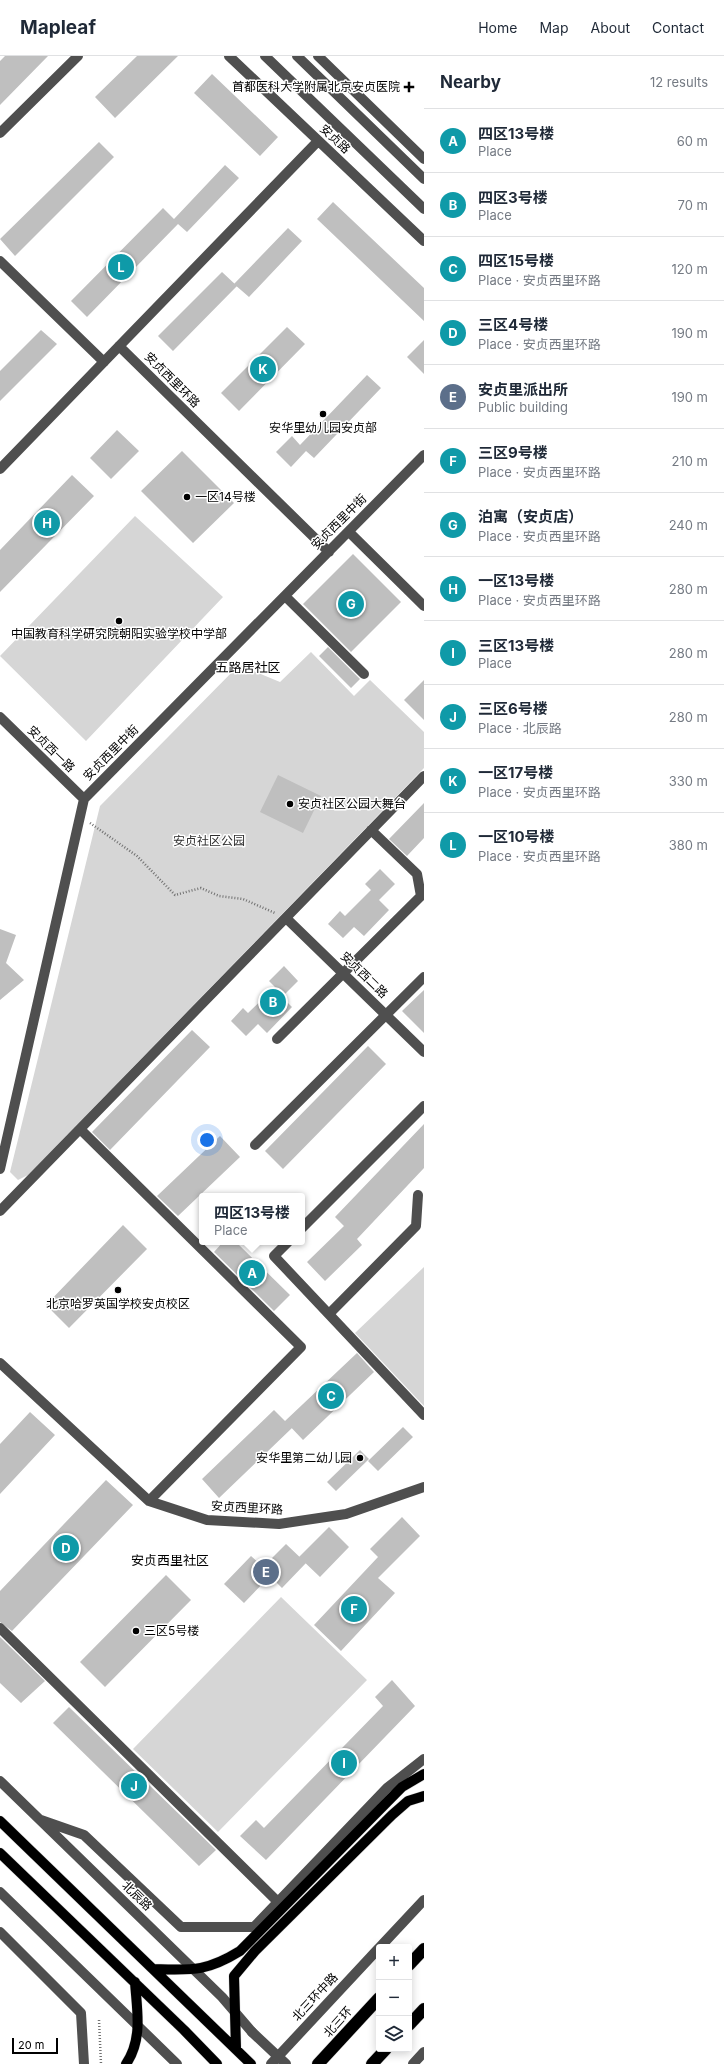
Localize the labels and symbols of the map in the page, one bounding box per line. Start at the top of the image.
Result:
place label: 首都医科大学附属北京安贞医院 [232,79,400,94]
marker: 首都医科大学附属北京安贞医院 [403,81,415,93]
street label: 安贞路 [317,121,354,156]
pin: L [108,252,134,282]
street label: 安贞西里环路 [142,349,203,410]
pin: K [250,354,276,384]
marker: 安华里幼儿园安贞部 [318,409,328,419]
place label: 安华里幼儿园安贞部 [269,420,377,435]
place label: 一区14号楼 [195,489,256,504]
street label: 安贞西里中街 [308,491,369,552]
marker: 一区14号楼 [182,492,192,502]
pin: H [34,508,60,538]
pin: G [338,589,364,619]
marker: 中国教育科学研究院朝阳实验学校中学部 [114,616,124,626]
place label: 中国教育科学研究院朝阳实验学校中学部 [11,626,227,641]
district label: 五路居社区 [215,659,281,675]
street label: 安贞西一路 [25,722,78,775]
street label: 安贞西里中街 [80,722,141,783]
place label: 安贞社区公园大舞台 [298,796,406,811]
marker: 安贞社区公园大舞台 [285,799,295,809]
park label: 安贞社区公园 [173,833,245,848]
street label: 安贞西二路 [338,948,391,1001]
pin: B [260,987,286,1017]
your location [197,1130,217,1150]
pin: A [239,1258,265,1288]
marker: 北京哈罗英国学校安贞校区 [113,1285,123,1295]
place label: 北京哈罗英国学校安贞校区 [46,1296,190,1311]
pin: C [318,1381,344,1411]
place label: 安华里第二幼儿园 [256,1450,352,1465]
marker: 安华里第二幼儿园 [355,1453,365,1463]
street label: 安贞西里环路 [211,1498,283,1517]
pin: D [53,1533,79,1563]
district label: 安贞西里社区 [131,1552,209,1568]
pin: E [253,1557,279,1587]
pin: F [341,1594,367,1624]
place label: 三区5号楼 [144,1623,199,1638]
marker: 三区5号楼 [131,1626,141,1636]
pin: I [331,1748,357,1778]
pin: J [121,1771,147,1801]
street label: 北辰路 [119,1878,156,1914]
street label: 北三环中路 [289,1970,341,2024]
street label: 北三环 [321,2004,355,2040]
scale bar [12,2036,58,2055]

